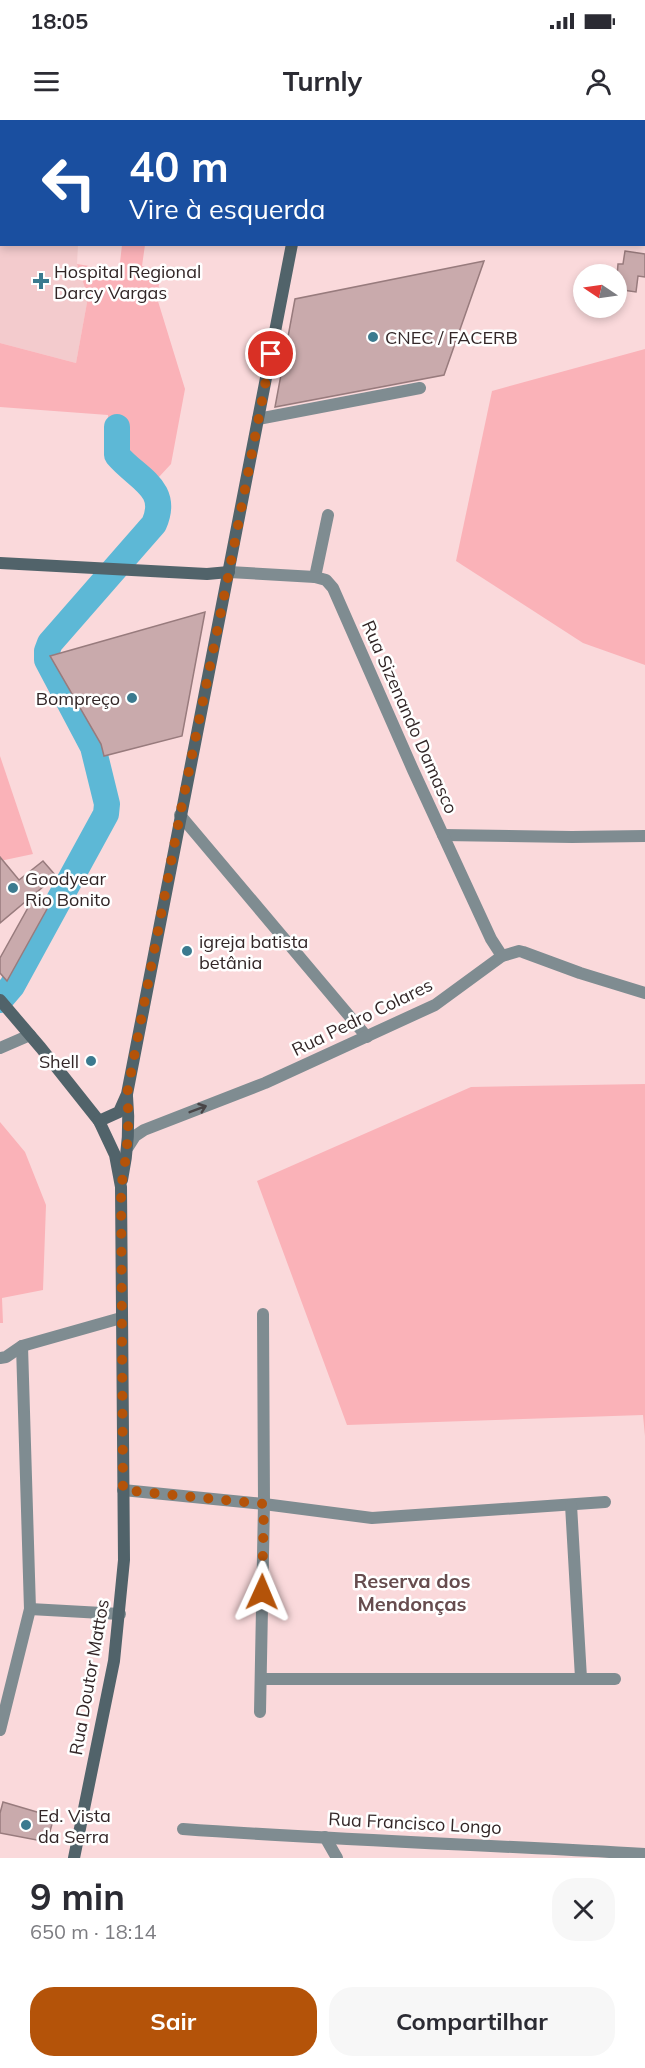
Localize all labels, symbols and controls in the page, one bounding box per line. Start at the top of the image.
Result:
text: 18:05 [30,7,88,35]
text: Turnly [283,64,362,98]
icon: menu [30,65,63,98]
icon: person [582,65,615,98]
text: 40 m [129,140,229,193]
icon: left [30,144,108,222]
text: Vire à esquerda [129,192,325,226]
place label: Hospital Regional Darcy Vargas [54,260,201,304]
north arrow [573,264,627,318]
map controls [573,264,627,318]
marker: Hospital Regional Darcy Vargas [32,272,50,290]
place label: CNEC / FACERB [385,326,518,349]
pin [245,328,296,379]
marker: CNEC / FACERB [366,330,380,344]
icon: arrive [254,337,287,370]
street label: Rua Sizenando Damasco [357,617,463,817]
place label: Bompreço [36,687,120,710]
marker: Bompreço [125,691,139,705]
place label: Goodyear Rio Bonito [25,867,111,911]
marker: Goodyear Rio Bonito [6,881,20,895]
place label: igreja batista betânia [199,930,308,974]
marker: igreja batista betânia [180,944,194,958]
street label: Rua Pedro Colares [288,973,436,1061]
place label: Shell [39,1050,79,1073]
marker: Shell [84,1054,98,1068]
one-way arrow [188,1103,207,1114]
position arrow [230,1560,294,1624]
district label: Reserva dos Mendonças [354,1568,471,1616]
street label: Rua Doutor Mattos [64,1597,114,1757]
place label: Ed. Vista da Serra [38,1804,111,1848]
street label: Rua Francisco Longo [328,1807,502,1839]
marker: Ed. Vista da Serra [19,1818,33,1832]
text: 9 min [30,1874,125,1919]
button: close [552,1878,615,1941]
text: 650 m · 18:14 [30,1919,156,1944]
button: Sair [30,1987,317,2056]
button: Compartilhar [329,1987,615,2056]

